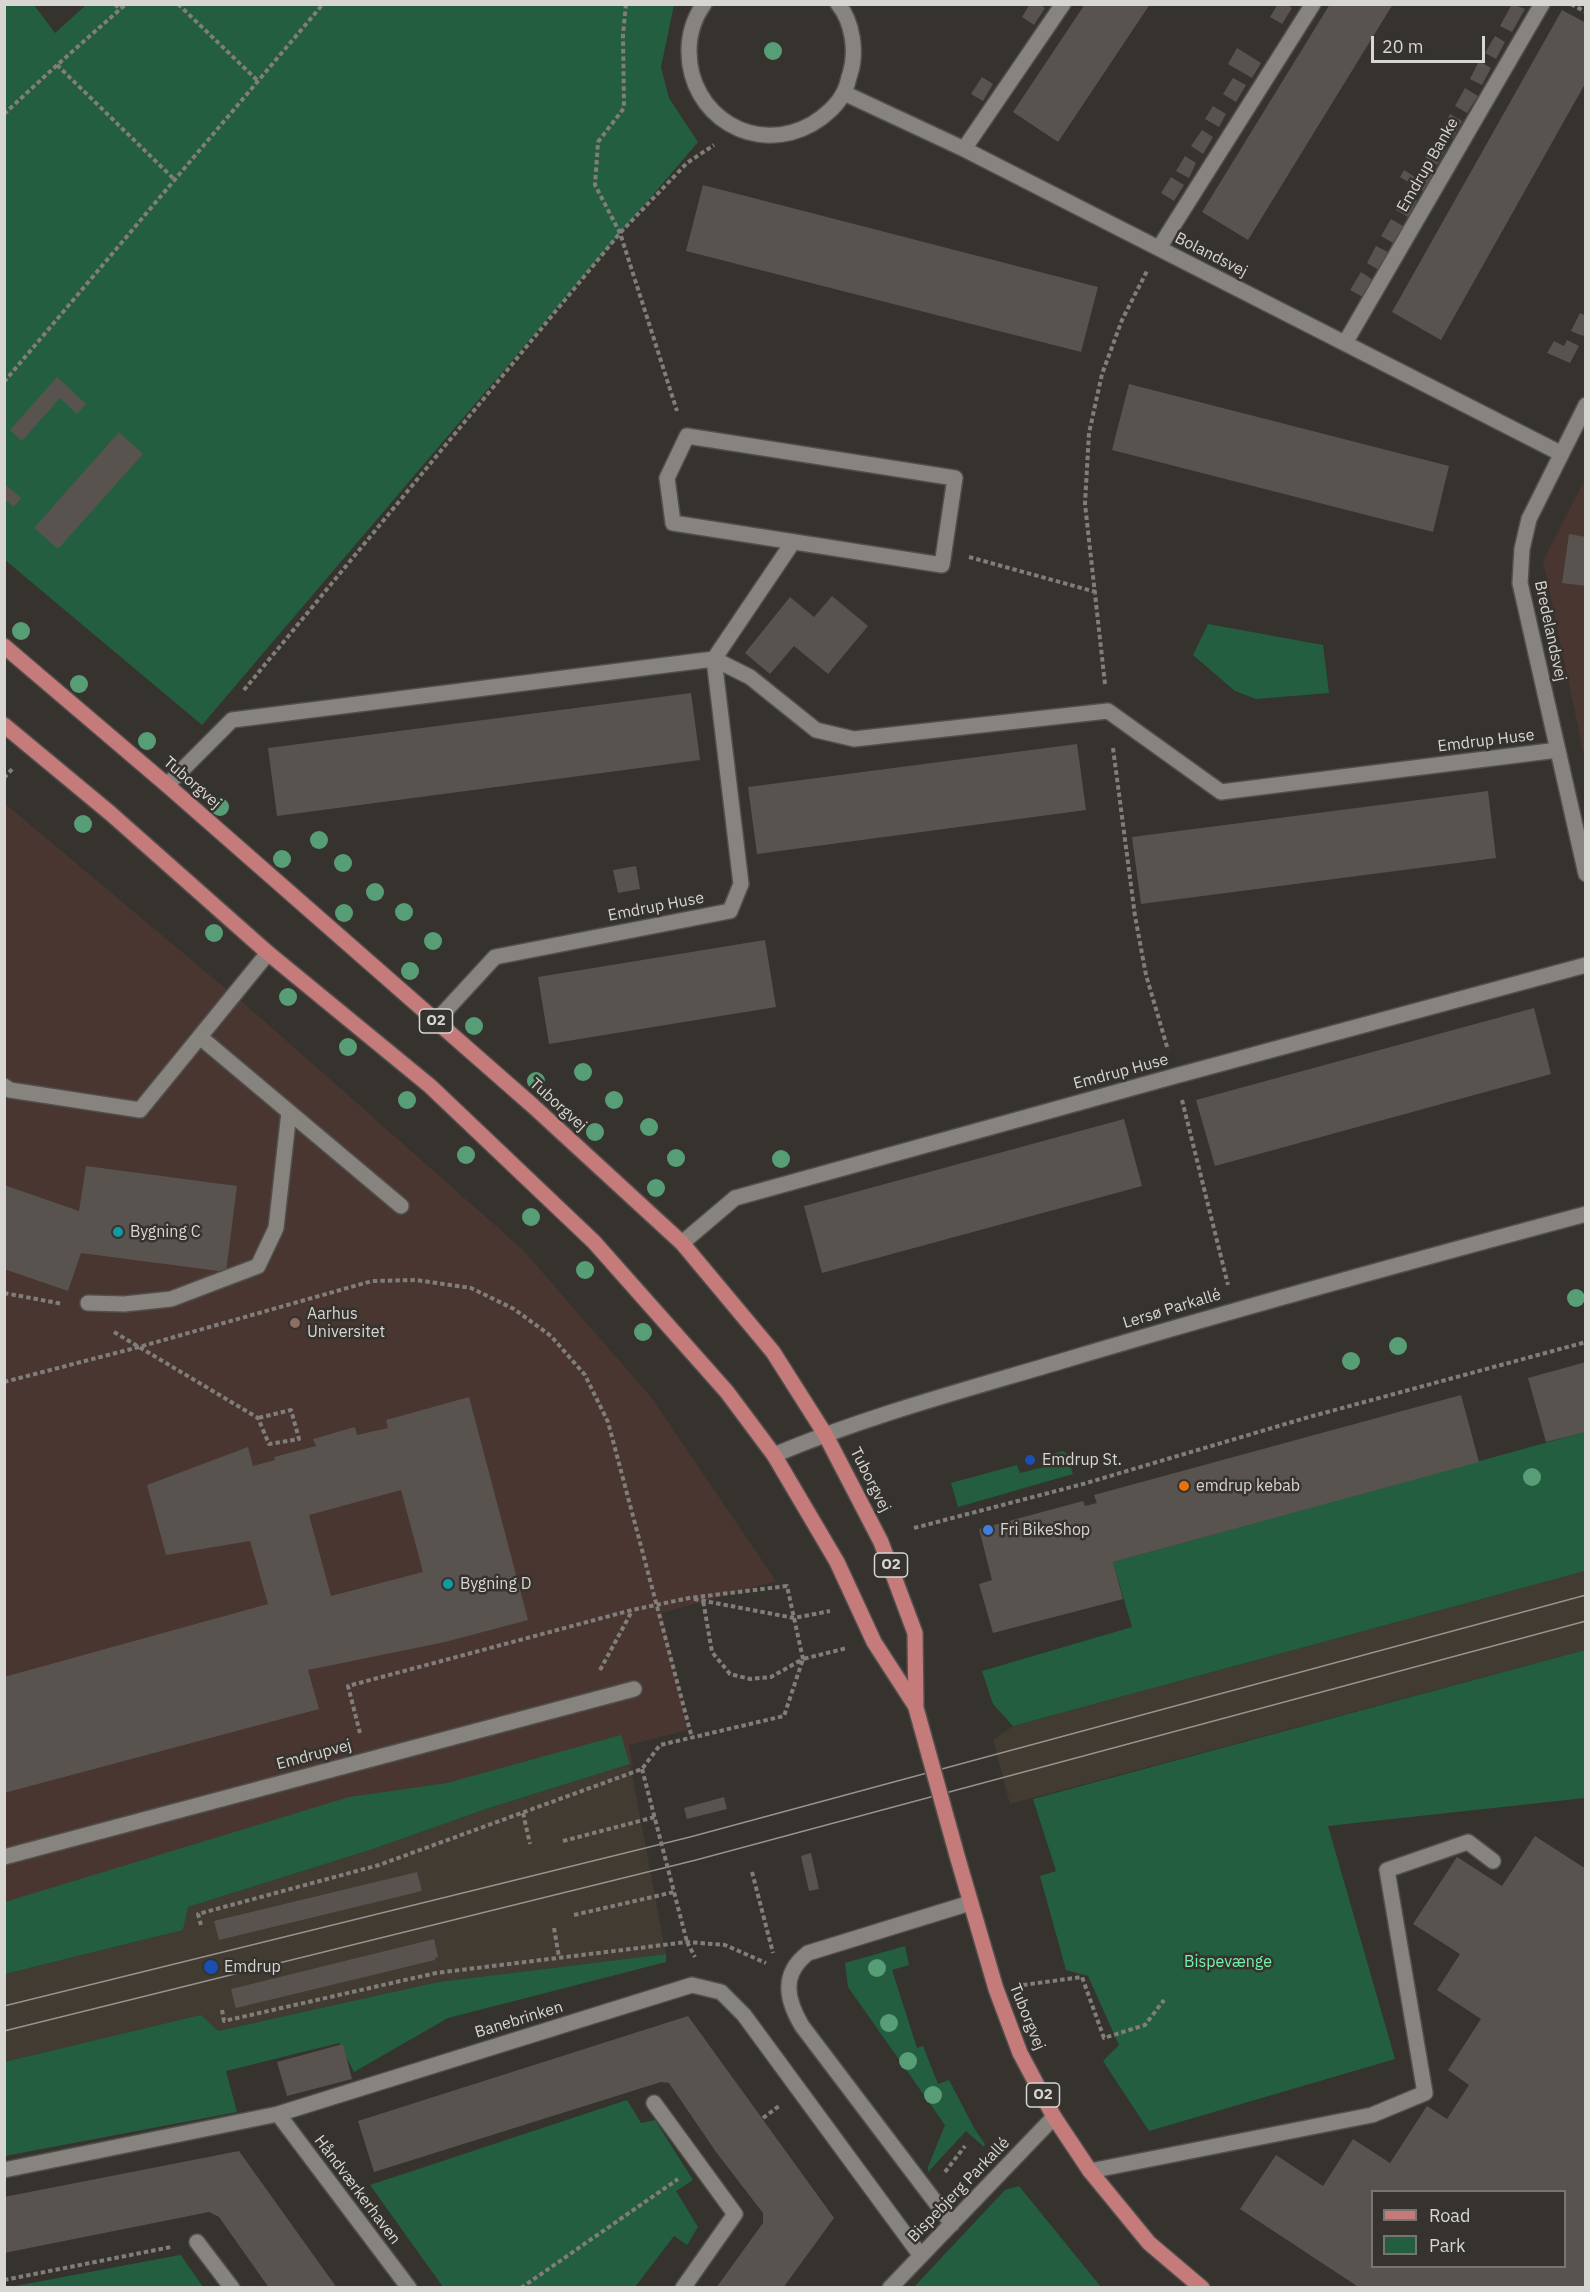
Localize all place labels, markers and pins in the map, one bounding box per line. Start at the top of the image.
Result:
place label: Bygning C [130,1222,201,1242]
marker: Bygning C [111,1225,125,1239]
place label: Aarhus Universitet [307,1304,385,1342]
marker: Aarhus Universitet [288,1316,302,1330]
place label: Emdrup St. [1042,1450,1122,1470]
marker: Emdrup St. [1023,1453,1037,1467]
place label: emdrup kebab [1196,1476,1300,1496]
marker: emdrup kebab [1177,1479,1191,1493]
place label: Fri BikeShop [1000,1520,1090,1540]
marker: Fri BikeShop [981,1523,995,1537]
place label: Bygning D [460,1574,531,1594]
marker: Bygning D [441,1577,455,1591]
place label: Emdrup [224,1957,281,1977]
marker: Emdrup [202,1958,220,1976]

